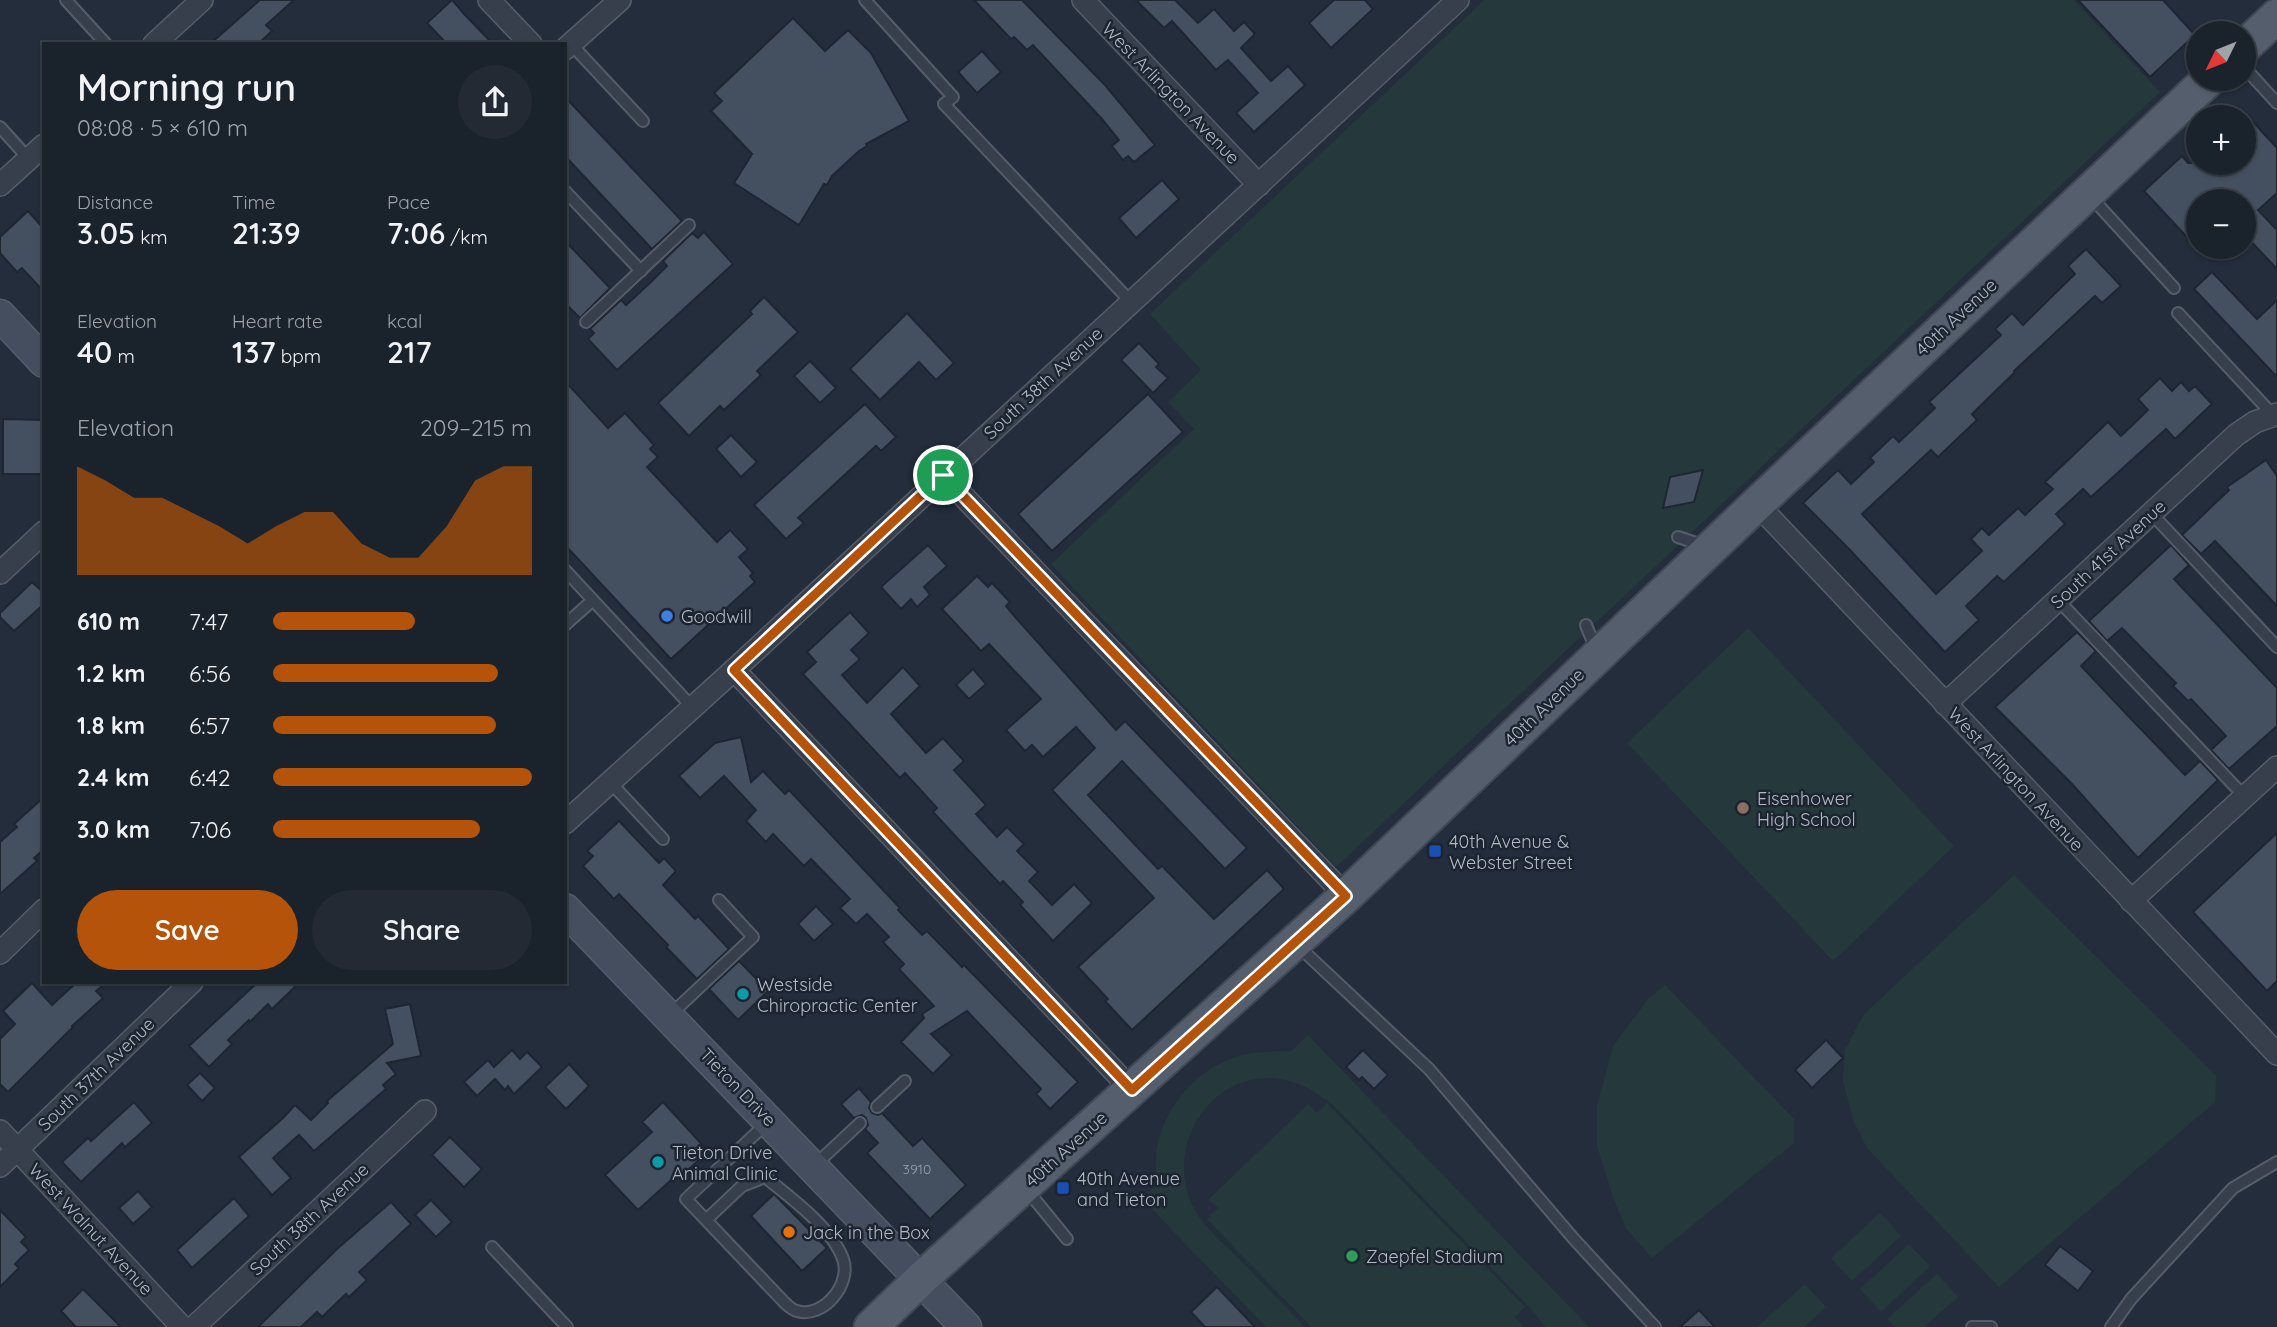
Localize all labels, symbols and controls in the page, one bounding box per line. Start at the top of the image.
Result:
street label: West Arlington Avenue [1097,17,1245,169]
north arrow [2186,21,2256,91]
map controls [2186,21,2256,259]
text: Morning run [77,63,296,111]
button: share [458,65,532,139]
button: + [2186,105,2256,175]
text: 08:08 · 5 × 610 m [77,113,248,142]
button: − [2186,189,2256,259]
text: Distance [77,190,153,214]
text: Time [232,190,276,214]
text: Pace [387,190,430,214]
text: 3.05 [77,214,135,252]
text: 21:39 [232,214,301,252]
text: 7:06 [387,214,445,252]
text: km [135,225,168,249]
text: /km [445,225,488,249]
street label: 40th Avenue [1910,273,2002,361]
text: Elevation [77,309,157,333]
text: Heart rate [232,309,323,333]
text: kcal [387,309,422,333]
street label: South 38th Avenue [979,322,1107,444]
text: 40 [77,333,112,371]
text: 137 [232,333,276,371]
text: 217 [387,333,432,371]
text: m [112,344,135,368]
text: bpm [276,344,321,368]
text: Elevation [77,413,174,442]
text: 209–215 m [420,413,532,442]
pin [913,445,973,505]
icon: arrive [924,456,962,494]
street label: South 41st Avenue [2045,495,2171,613]
place label: Goodwill [681,605,752,628]
text: 610 m [77,607,140,636]
text: 7:47 [189,607,228,636]
marker: Goodwill [659,608,675,624]
text: 1.2 km [77,659,146,688]
text: 6:56 [189,659,231,688]
street label: 40th Avenue [1499,663,1589,751]
street label: West Arlington Avenue [1943,702,2089,856]
text: 1.8 km [77,711,145,740]
text: 6:57 [189,711,230,740]
text: 2.4 km [77,763,149,792]
text: 6:42 [189,763,231,792]
place label: Eisenhower High School [1757,787,1856,831]
marker: Eisenhower High School [1735,800,1751,816]
text: 3.0 km [77,815,150,844]
text: 7:06 [189,815,231,844]
place label: 40th Avenue & Webster Street [1449,830,1573,874]
marker: 40th Avenue & Webster Street [1427,843,1443,859]
button: Save [77,890,298,970]
button: Share [312,890,532,970]
place label: Westside Chiropractic Center [757,973,918,1017]
marker: Westside Chiropractic Center [735,986,751,1002]
street label: South 37th Avenue [33,1012,159,1136]
street label: Tieton Drive [695,1043,781,1131]
street label: 40th Avenue [1020,1106,1112,1192]
place label: Tieton Drive Animal Clinic [672,1141,778,1185]
marker: Tieton Drive Animal Clinic [650,1154,666,1170]
street label: West Walnut Avenue [24,1158,158,1300]
street label: South 38th Avenue [245,1158,373,1280]
house number: 3910 [903,1160,931,1178]
place label: 40th Avenue and Tieton [1077,1167,1180,1211]
marker: 40th Avenue and Tieton [1055,1180,1071,1196]
place label: Jack in the Box [803,1221,930,1244]
marker: Jack in the Box [781,1224,797,1240]
place label: Zaepfel Stadium [1366,1245,1503,1268]
marker: Zaepfel Stadium [1344,1248,1360,1264]

